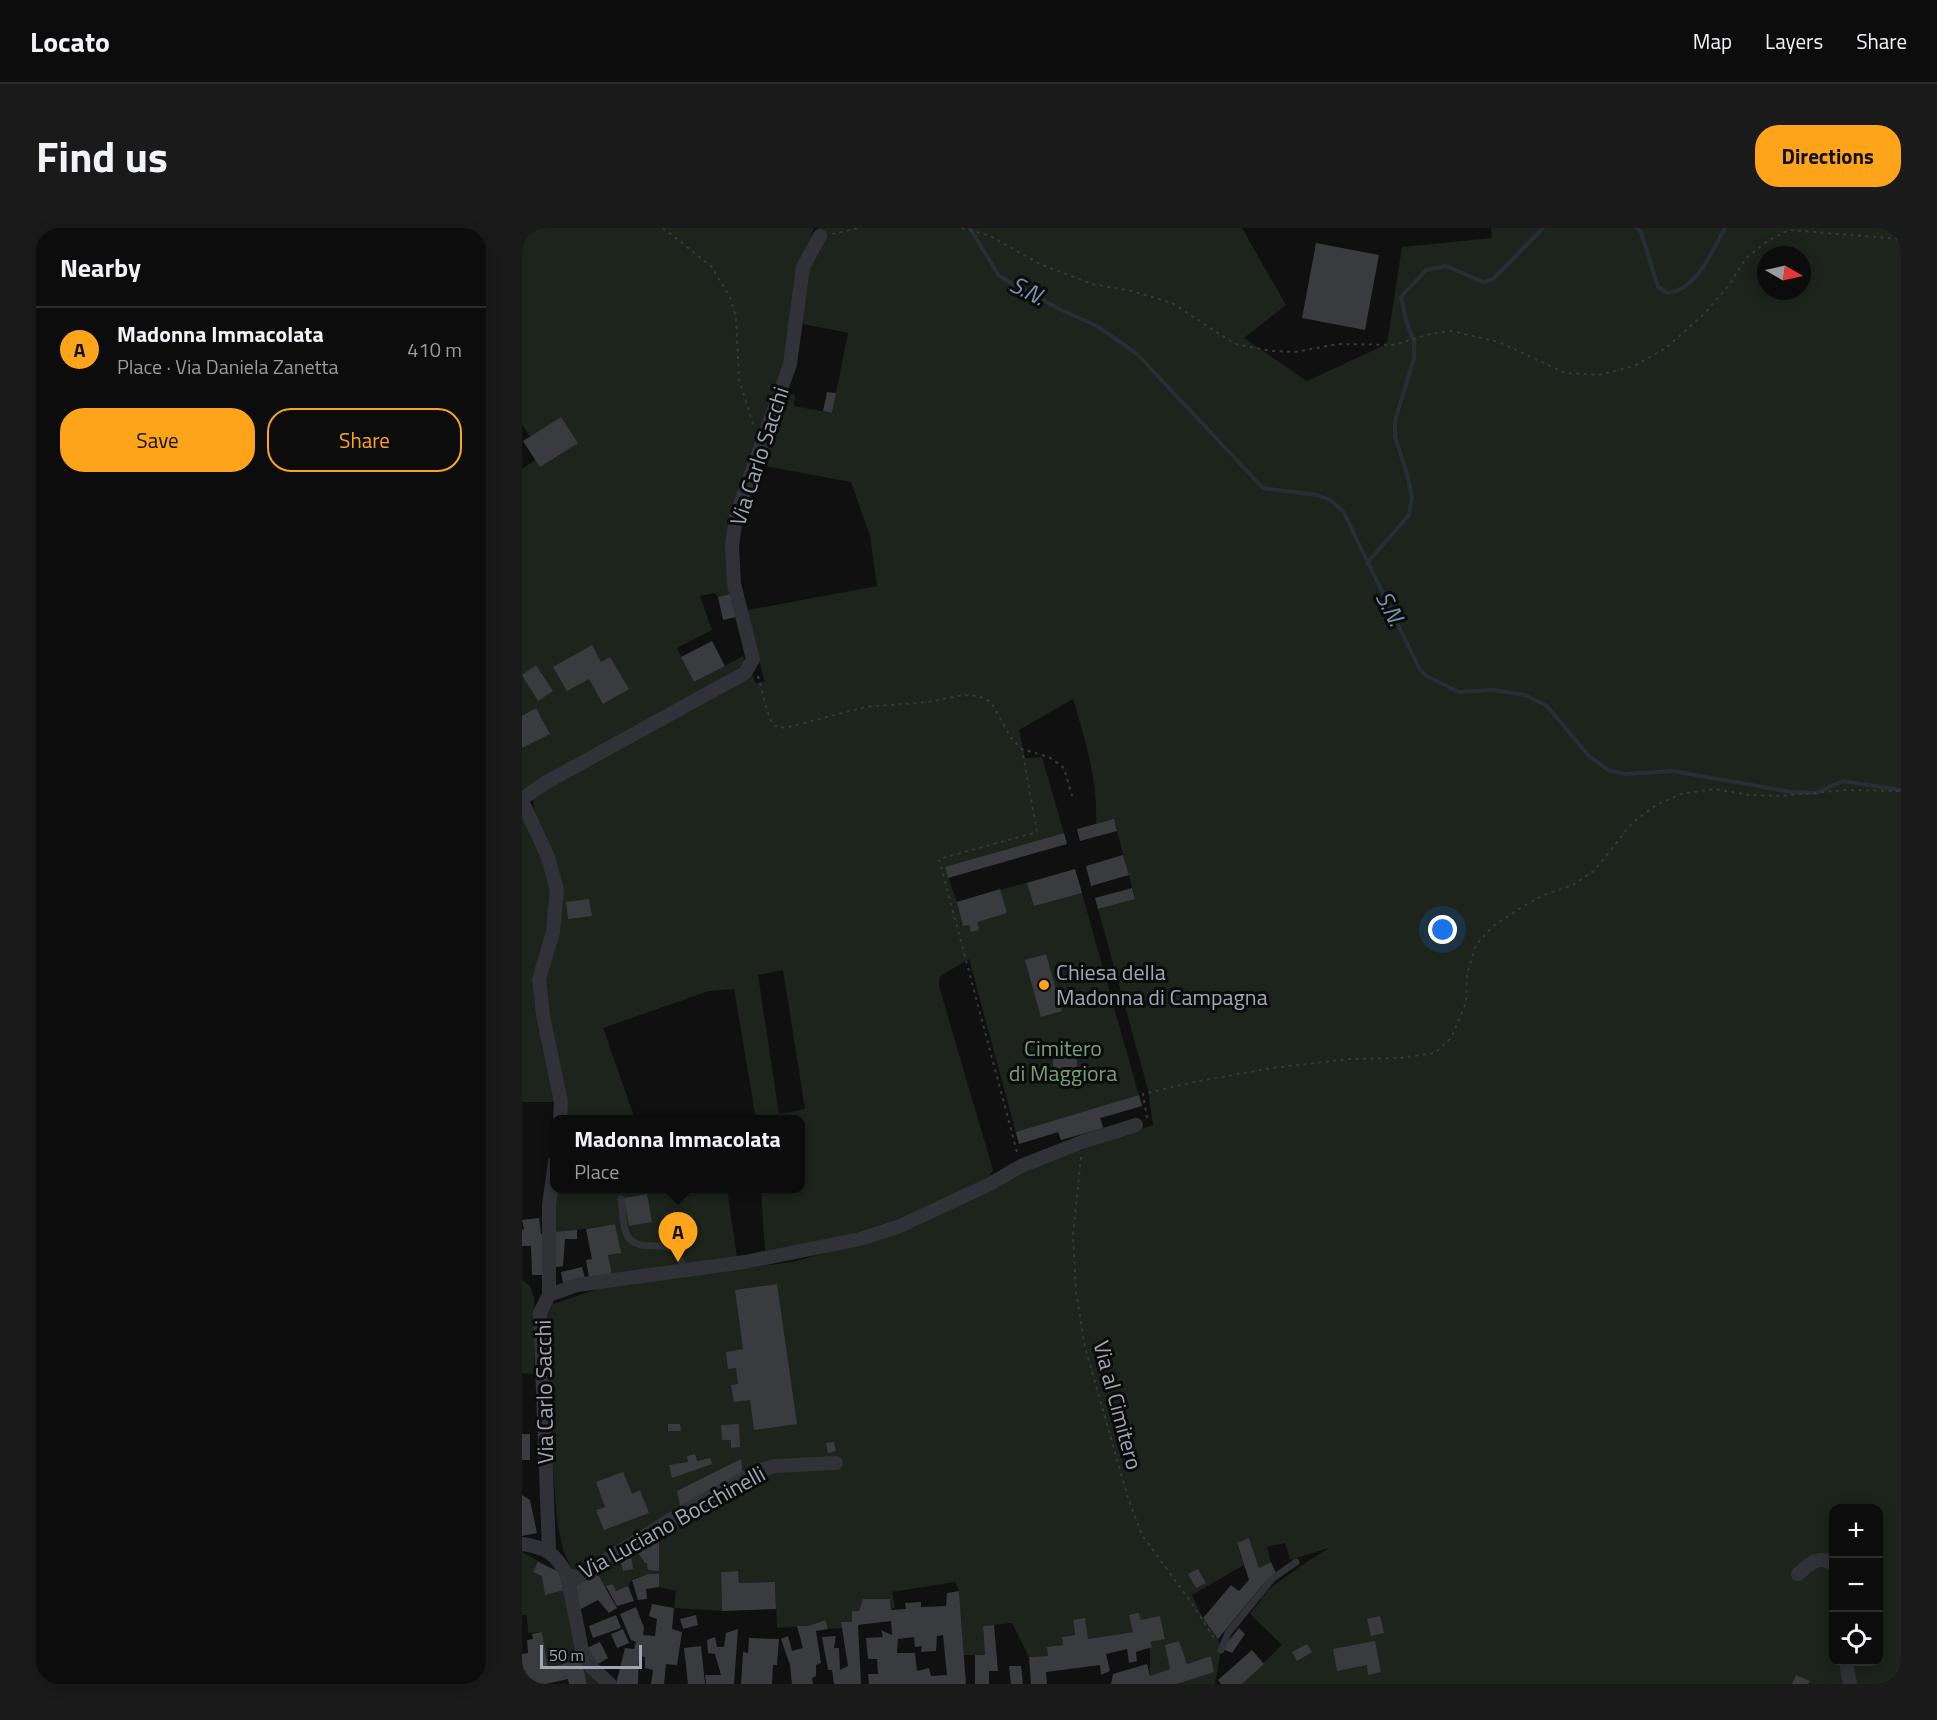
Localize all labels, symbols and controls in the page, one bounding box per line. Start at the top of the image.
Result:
text: Locato [30,20,110,63]
text: Map [1693,25,1732,57]
text: Layers [1765,25,1823,57]
text: Share [1856,25,1907,57]
text: Find us [36,124,168,188]
button: Directions [1755,125,1901,187]
north arrow [1757,246,1811,300]
text: Nearby [60,248,141,287]
water label: S.N. [1004,266,1052,314]
text: Madonna Immacolata [117,317,324,351]
text: A [73,334,86,365]
text: 410 m [407,334,462,365]
text: Place · Via Daniela Zanetta [117,351,339,382]
street label: Via Carlo Sacchi [721,382,797,530]
button: Save [60,408,255,472]
button: Share [267,408,462,472]
water label: S.N. [1367,584,1415,632]
your location [1428,915,1457,944]
place label: Chiesa della Madonna di Campagna [1056,955,1268,1014]
marker: Chiesa della Madonna di Campagna [1037,978,1051,992]
park label: Cimitero di Maggiora [1009,1031,1117,1090]
popup [550,1115,805,1193]
text: Madonna Immacolata [574,1122,781,1156]
text: Place [574,1156,619,1187]
pin: A [658,1212,698,1262]
street label: Via Carlo Sacchi [526,1320,562,1464]
street label: Via al Cimitero [1084,1337,1152,1473]
street label: Via Luciano Bocchinelli [573,1457,771,1587]
map controls [1829,1504,1883,1666]
button: + [1829,1504,1883,1558]
button: − [1829,1558,1883,1612]
button: locate [1829,1612,1883,1666]
scale bar [540,1642,642,1670]
text: 50 m [549,1643,584,1667]

